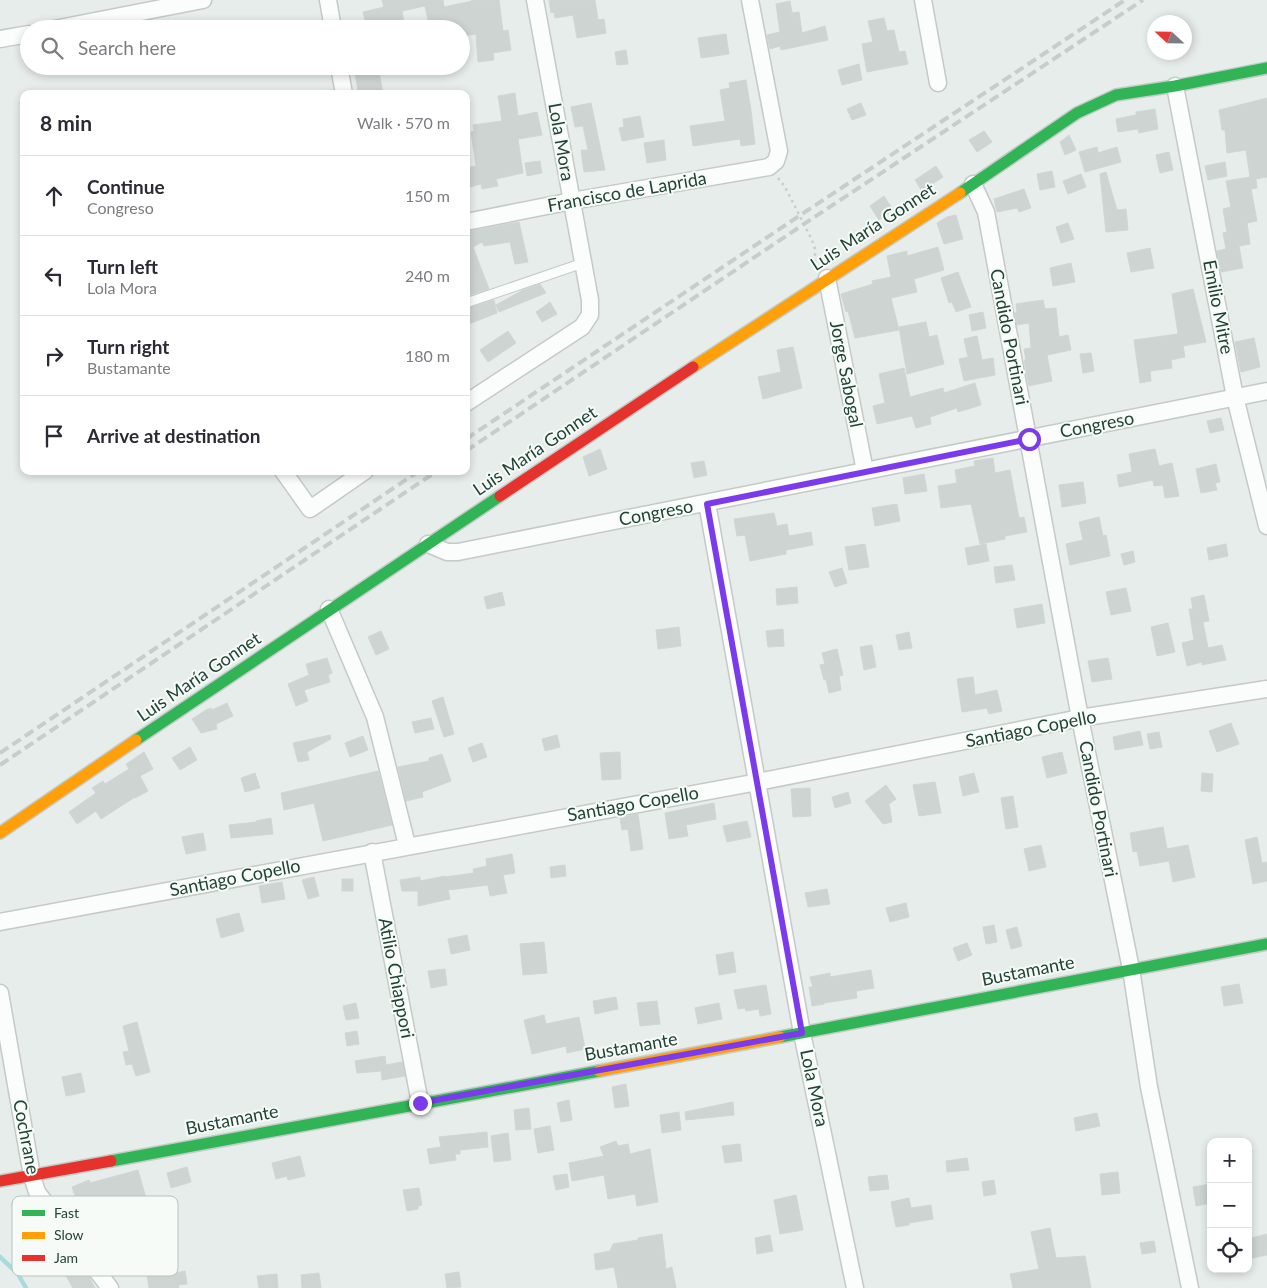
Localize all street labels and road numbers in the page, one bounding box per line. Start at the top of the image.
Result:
street label: Lola Mora [544,101,580,182]
street label: Francisco de Laprida [546,166,708,216]
street label: Luis María Gonnet [806,177,940,275]
street label: Emilio Mitre [1199,258,1239,356]
street label: Candido Portinari [986,267,1034,407]
street label: Jorge Sabogal [826,318,868,429]
street label: Luis María Gonnet [468,400,601,500]
street label: Congreso [1058,406,1136,442]
street label: Congreso [617,494,695,530]
street label: Luis María Gonnet [132,626,265,726]
street label: Santiago Copello [963,705,1098,751]
street label: Candido Portinari [1075,739,1123,879]
street label: Santiago Copello [565,781,700,825]
street label: Santiago Copello [167,854,302,900]
street label: Atilio Chiappori [374,915,419,1040]
street label: Bustamante [979,950,1076,990]
street label: Bustamante [582,1027,679,1065]
street label: Lola Mora [796,1047,834,1129]
street label: Cochrane [9,1098,45,1176]
street label: Bustamante [183,1099,280,1139]

